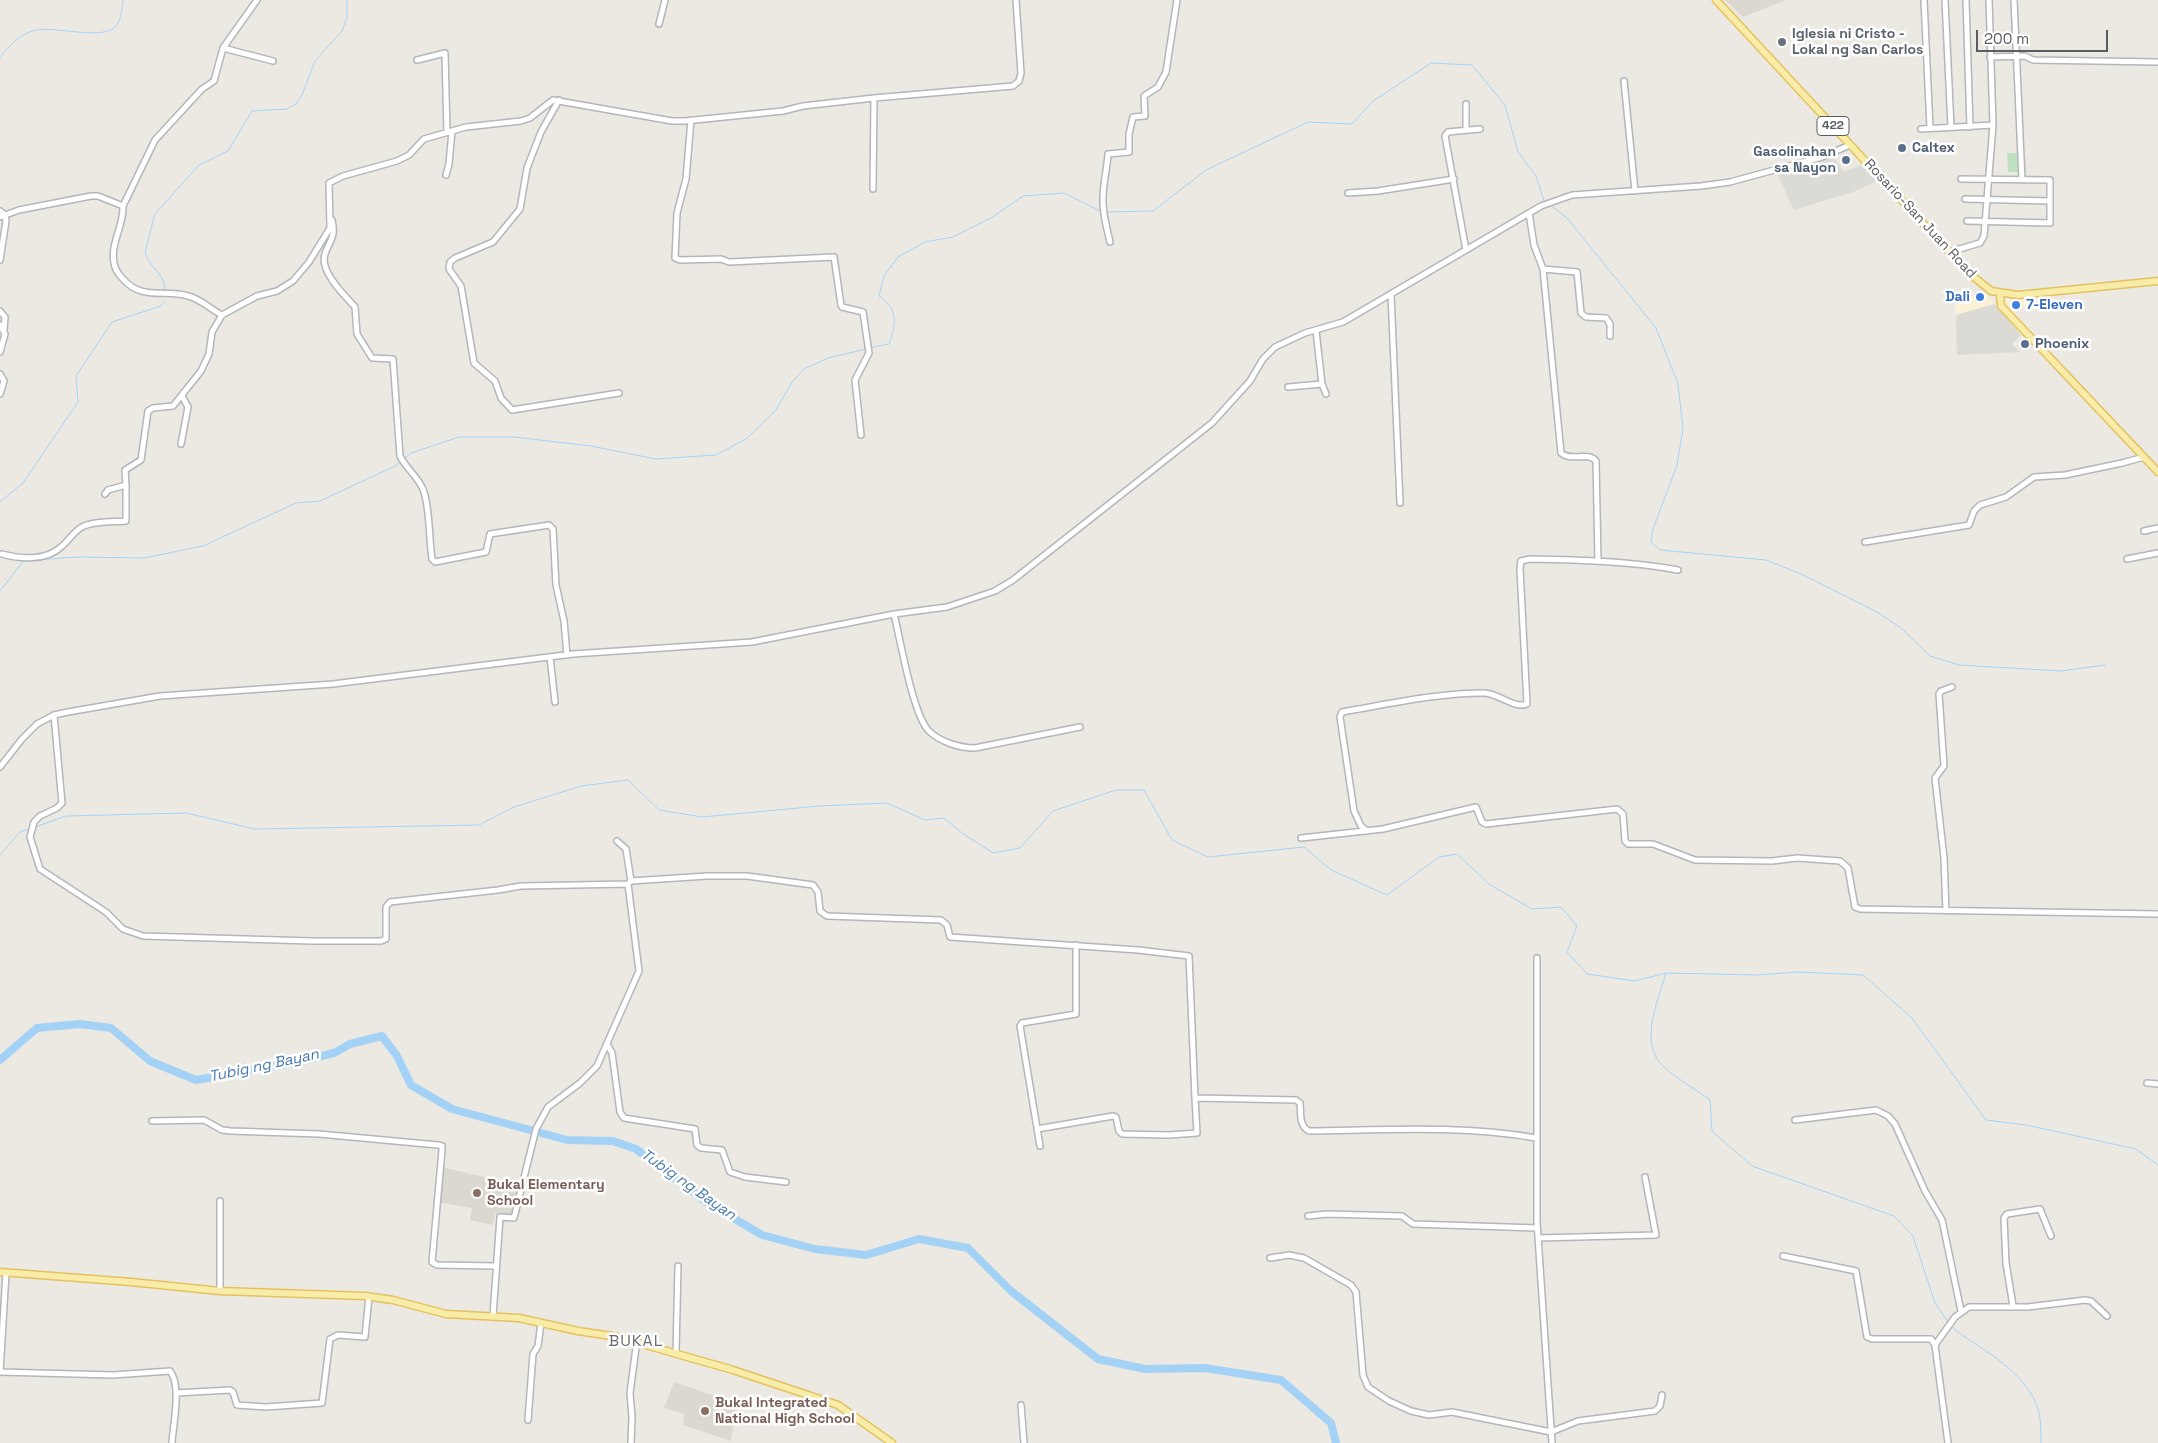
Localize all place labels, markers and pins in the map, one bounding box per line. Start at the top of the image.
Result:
place label: Iglesia ni Cristo - Lokal ng San Carlos [1792,26,1923,58]
marker: Iglesia ni Cristo - Lokal ng San Carlos [1776,36,1788,48]
place label: Caltex [1912,140,1955,156]
marker: Caltex [1896,142,1908,154]
place label: Gasolinahan sa Nayon [1753,144,1836,176]
marker: Gasolinahan sa Nayon [1840,154,1852,166]
place label: Dali [1945,289,1970,305]
marker: Dali [1974,291,1986,303]
place label: 7-Eleven [2026,297,2083,313]
marker: 7-Eleven [2010,299,2022,311]
place label: Phoenix [2035,336,2089,352]
marker: Phoenix [2019,338,2031,350]
place label: Bukal Elementary School [487,1177,605,1210]
marker: Bukal Elementary School [471,1187,483,1199]
place label: Bukal Integrated National High School [715,1395,855,1428]
marker: Bukal Integrated National High School [699,1405,711,1417]

